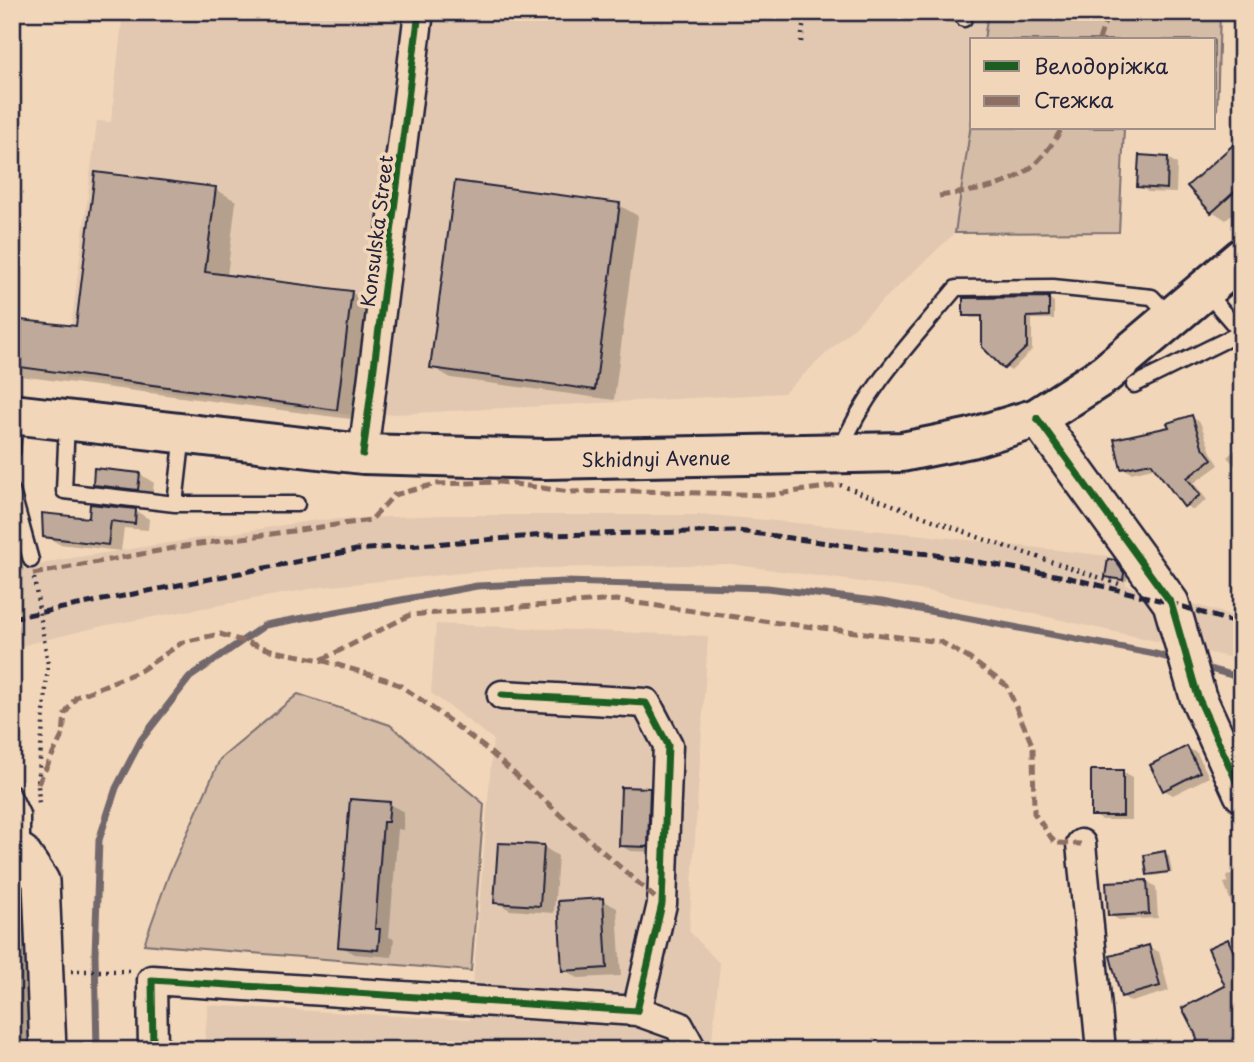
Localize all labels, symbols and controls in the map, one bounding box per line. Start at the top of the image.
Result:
legend [970,38,1216,130]
text: Велодоріжка [1034,49,1169,81]
text: Стежка [1034,83,1114,115]
street label: Konsulska Street [353,153,399,309]
street label: Skhidnyi Avenue [581,443,731,473]

